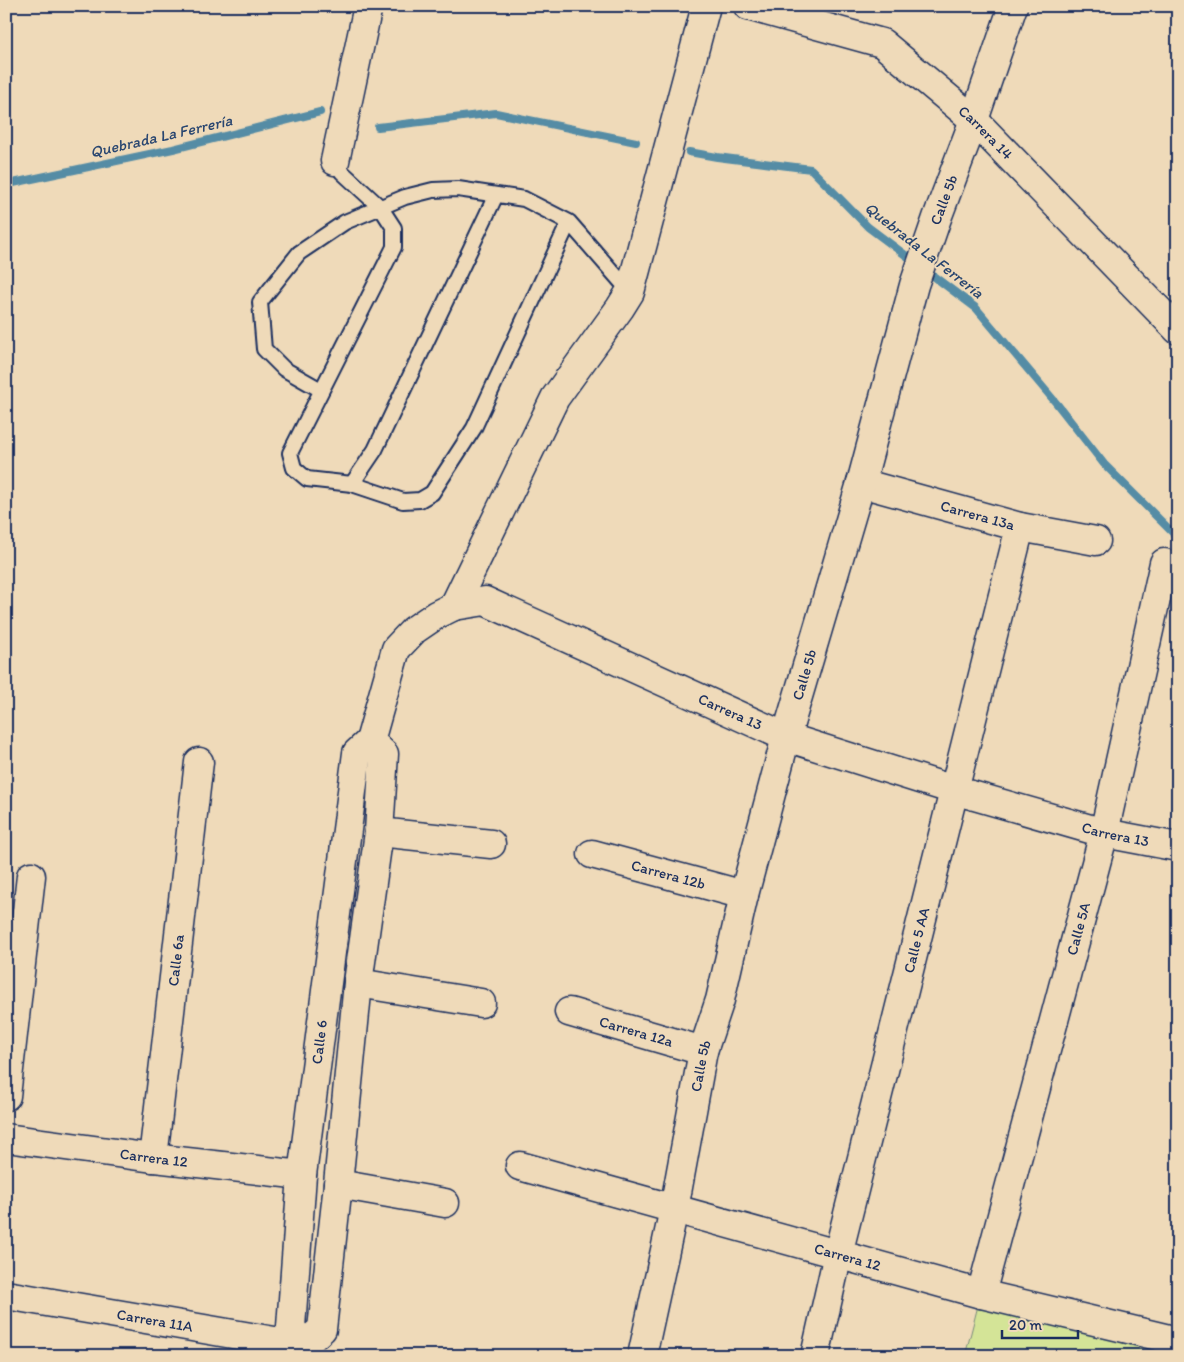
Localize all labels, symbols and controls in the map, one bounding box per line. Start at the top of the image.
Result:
street label: Carrera 14 [955,102,1016,163]
water label: Quebrada La Ferrería [88,110,235,162]
street label: Calle 5b [926,172,962,227]
water label: Quebrada La Ferrería [861,198,988,303]
street label: Carrera 13a [938,496,1017,534]
street label: Calle 5b [788,647,820,702]
street label: Carrera 13 [695,689,765,734]
street label: Carrera 13 [1080,818,1151,850]
street label: Carrera 12b [629,856,708,893]
street label: Calle 5A [1063,900,1094,957]
street label: Calle 5 AA [900,905,934,975]
street label: Calle 6a [164,933,188,987]
street label: Carrera 12a [597,1012,675,1051]
street label: Calle 6 [308,1019,331,1065]
street label: Calle 5b [687,1038,715,1093]
street label: Carrera 12 [119,1145,189,1171]
street label: Carrera 12 [812,1239,883,1275]
street label: Carrera 11A [115,1305,195,1336]
scale bar [1002,1307,1078,1339]
text: 20 m [1009,1316,1043,1334]

